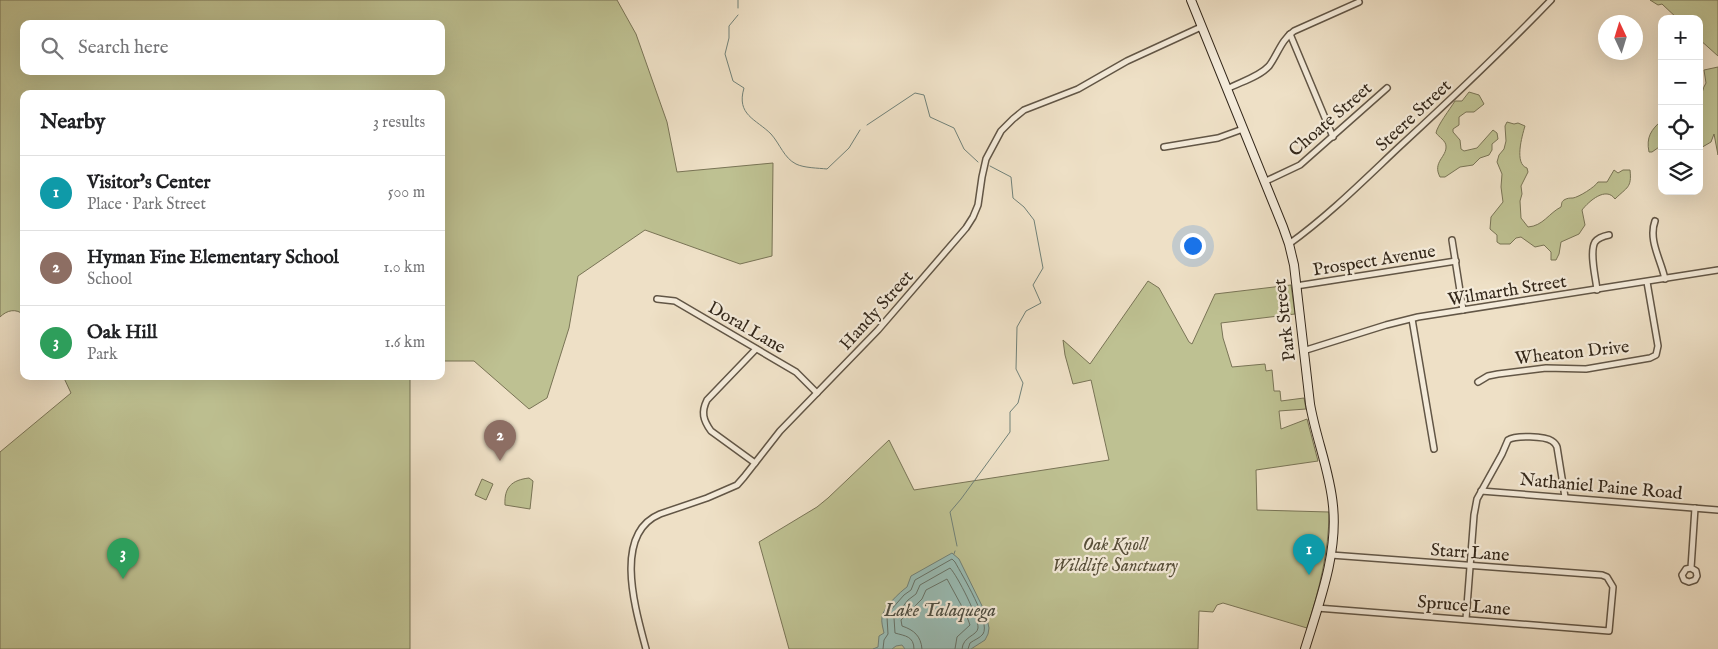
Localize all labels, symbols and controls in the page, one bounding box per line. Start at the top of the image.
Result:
north arrow [1598,15,1643,60]
map controls [1658,15,1703,195]
button: + [1658,15,1703,60]
search box [20,20,445,75]
icon: search [38,34,66,62]
text: Search here [78,36,169,60]
button: − [1658,60,1703,105]
street label: Steere Street [1371,75,1457,157]
street label: Choate Street [1285,78,1377,163]
button: locate [1658,105,1703,150]
text: Nearby [40,109,105,136]
text: 3 results [373,113,425,133]
button: layers [1658,150,1703,195]
text: Visitor's Center [87,171,210,195]
text: 1 [53,183,59,203]
text: 500 m [388,183,425,203]
text: Place · Park Street [87,195,206,215]
your location [1180,233,1206,259]
street label: Prospect Avenue [1311,240,1437,283]
text: Hyman Fine Elementary School [87,246,339,270]
text: 2 [52,258,60,278]
text: 1.0 km [383,258,425,278]
street label: Handy Street [835,266,919,356]
text: School [87,270,132,290]
street label: Wilmarth Street [1446,271,1568,312]
street label: Park Street [1269,277,1302,362]
street label: Doral Lane [703,297,789,360]
text: Oak Hill [87,321,157,345]
text: 3 [53,333,59,353]
text: 1.6 km [384,333,425,353]
street label: Wheaton Drive [1514,336,1630,371]
text: Park [87,345,117,365]
pin: 2 [484,420,516,461]
street label: Nathaniel Paine Road [1519,469,1684,506]
park label: Oak Knoll Wildlife Sanctuary [1052,534,1178,578]
pin: 1 [1293,534,1325,575]
pin: 3 [107,538,139,579]
street label: Starr Lane [1430,539,1510,568]
street label: Spruce Lane [1416,591,1511,622]
water label: Lake Talaquega [883,599,996,623]

